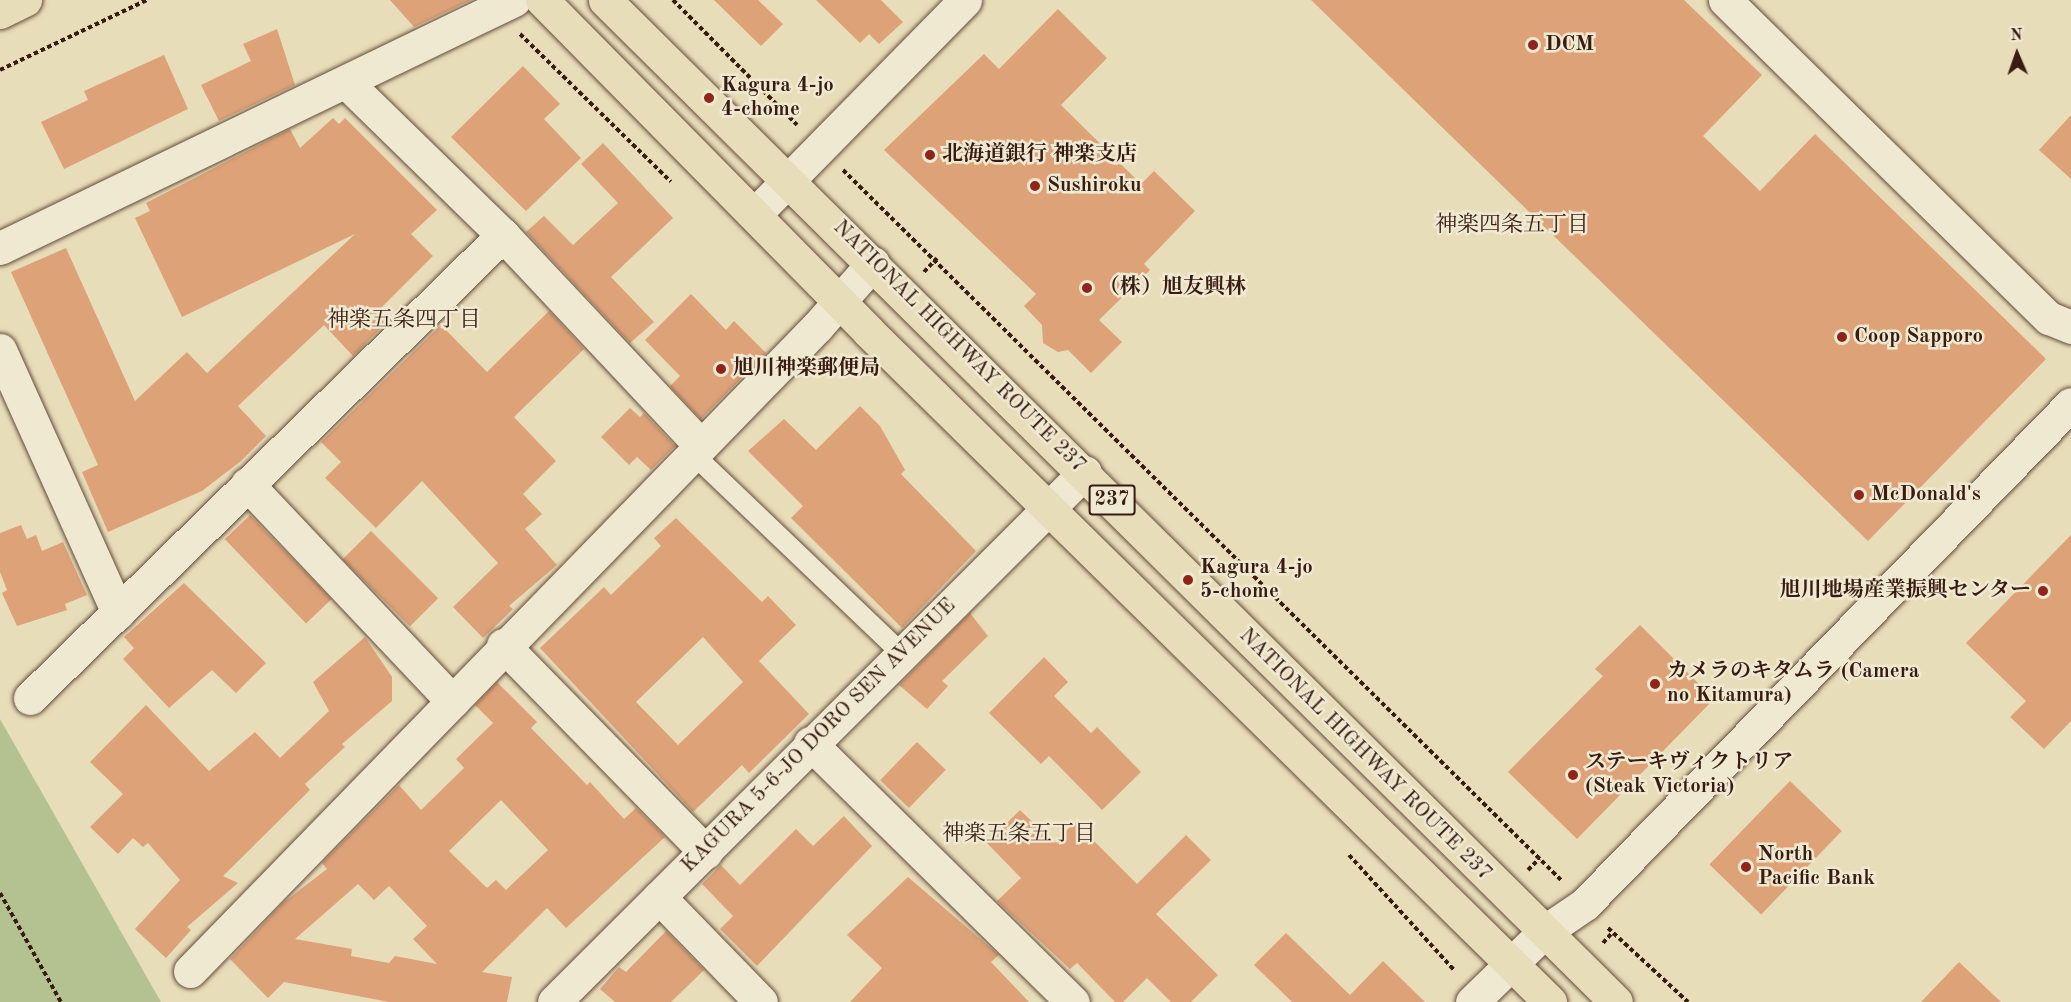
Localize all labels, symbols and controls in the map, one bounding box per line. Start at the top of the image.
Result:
north arrow [1987,24,2047,84]
text: N [2010,28,2023,44]
place label: DCM [1545,32,1594,58]
marker: DCM [1526,38,1540,52]
place label: Kagura 4-jo 4-chome [721,73,834,123]
marker: Kagura 4-jo 4-chome [702,91,716,105]
place label: 北海道銀行 神楽支店 [942,142,1137,168]
marker: 北海道銀行 神楽支店 [923,148,937,162]
place label: Sushiroku [1047,173,1142,199]
marker: Sushiroku [1028,179,1042,193]
district label: 神楽四条五丁目 [1435,213,1589,239]
street label: NATIONAL HIGHWAY ROUTE 237 [827,215,1091,479]
place label: （株）旭友興林 [1099,275,1246,301]
marker: （株）旭友興林 [1080,281,1094,295]
district label: 神楽五条四丁目 [327,308,481,334]
place label: Coop Sapporo [1854,324,1983,350]
marker: Coop Sapporo [1835,330,1849,344]
place label: 旭川神楽郵便局 [733,356,880,382]
marker: 旭川神楽郵便局 [714,362,728,376]
place label: McDonald's [1871,482,1981,508]
road number: 237 [1088,483,1136,517]
marker: McDonald's [1852,488,1866,502]
place label: Kagura 4-jo 5-chome [1200,555,1313,605]
marker: Kagura 4-jo 5-chome [1181,573,1195,587]
place label: 旭川地場産業振興センター [1779,578,2031,604]
marker: 旭川地場産業振興センター [2036,584,2050,598]
street label: KAGURA 5-6-JO DORO SEN AVENUE [677,594,961,878]
street label: NATIONAL HIGHWAY ROUTE 237 [1233,623,1497,887]
place label: カメラのキタムラ (Camera no Kitamura) [1667,659,1920,709]
marker: カメラのキタムラ (Camera no Kitamura) [1648,677,1662,691]
place label: ステーキヴィクトリア (Steak Victoria) [1585,750,1795,800]
marker: ステーキヴィクトリア (Steak Victoria) [1566,768,1580,782]
district label: 神楽五条五丁目 [942,822,1096,848]
place label: North Pacific Bank [1758,842,1875,892]
marker: North Pacific Bank [1739,860,1753,874]

